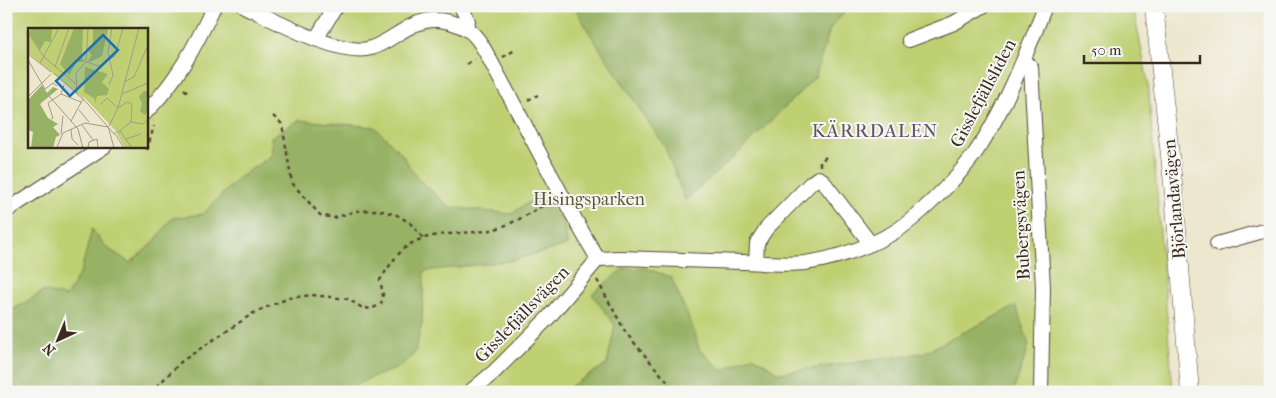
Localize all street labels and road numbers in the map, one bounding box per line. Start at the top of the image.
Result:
street label: Gisslefjällsliden [946,35,1021,151]
street label: Björlandavägen [1159,138,1190,260]
street label: Bubergsvägen [1008,169,1035,281]
street label: Gisslefjällsvägen [471,261,574,367]

